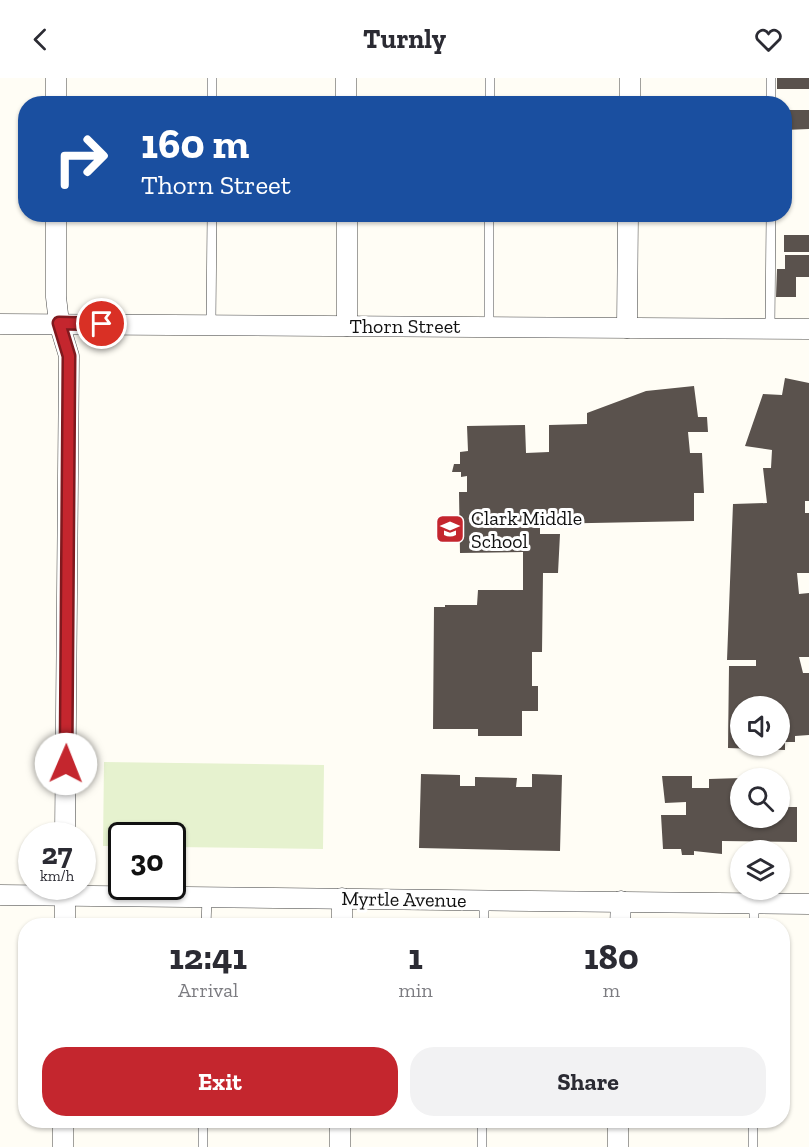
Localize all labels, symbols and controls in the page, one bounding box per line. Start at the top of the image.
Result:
icon: back [24,23,57,56]
text: Turnly [363,23,446,55]
icon: heart [752,23,785,56]
text: 160 m [141,118,249,169]
icon: right [42,120,120,198]
text: Thorn Street [141,169,291,201]
pin [76,298,127,349]
icon: arrive [85,307,118,340]
street label: Thorn Street [350,314,461,338]
place label: Clark Middle School [471,506,582,553]
school or university icon: Clark Middle School [434,513,466,545]
map controls [730,696,790,900]
button: sound [730,696,790,756]
position arrow [34,732,98,796]
button: search [730,768,790,828]
speed limit sign: 30 [108,822,186,900]
text: 27 [42,836,72,872]
button: layers [730,840,790,900]
text: km/h [40,867,74,885]
street label: Myrtle Avenue [341,886,467,912]
text: 12:41 [169,935,247,978]
text: 1 [408,935,423,978]
text: 180 [584,935,639,978]
text: Arrival [178,978,238,1002]
text: min [398,978,433,1002]
text: m [603,978,620,1002]
button: Exit [42,1047,398,1116]
button: Share [410,1047,766,1116]

